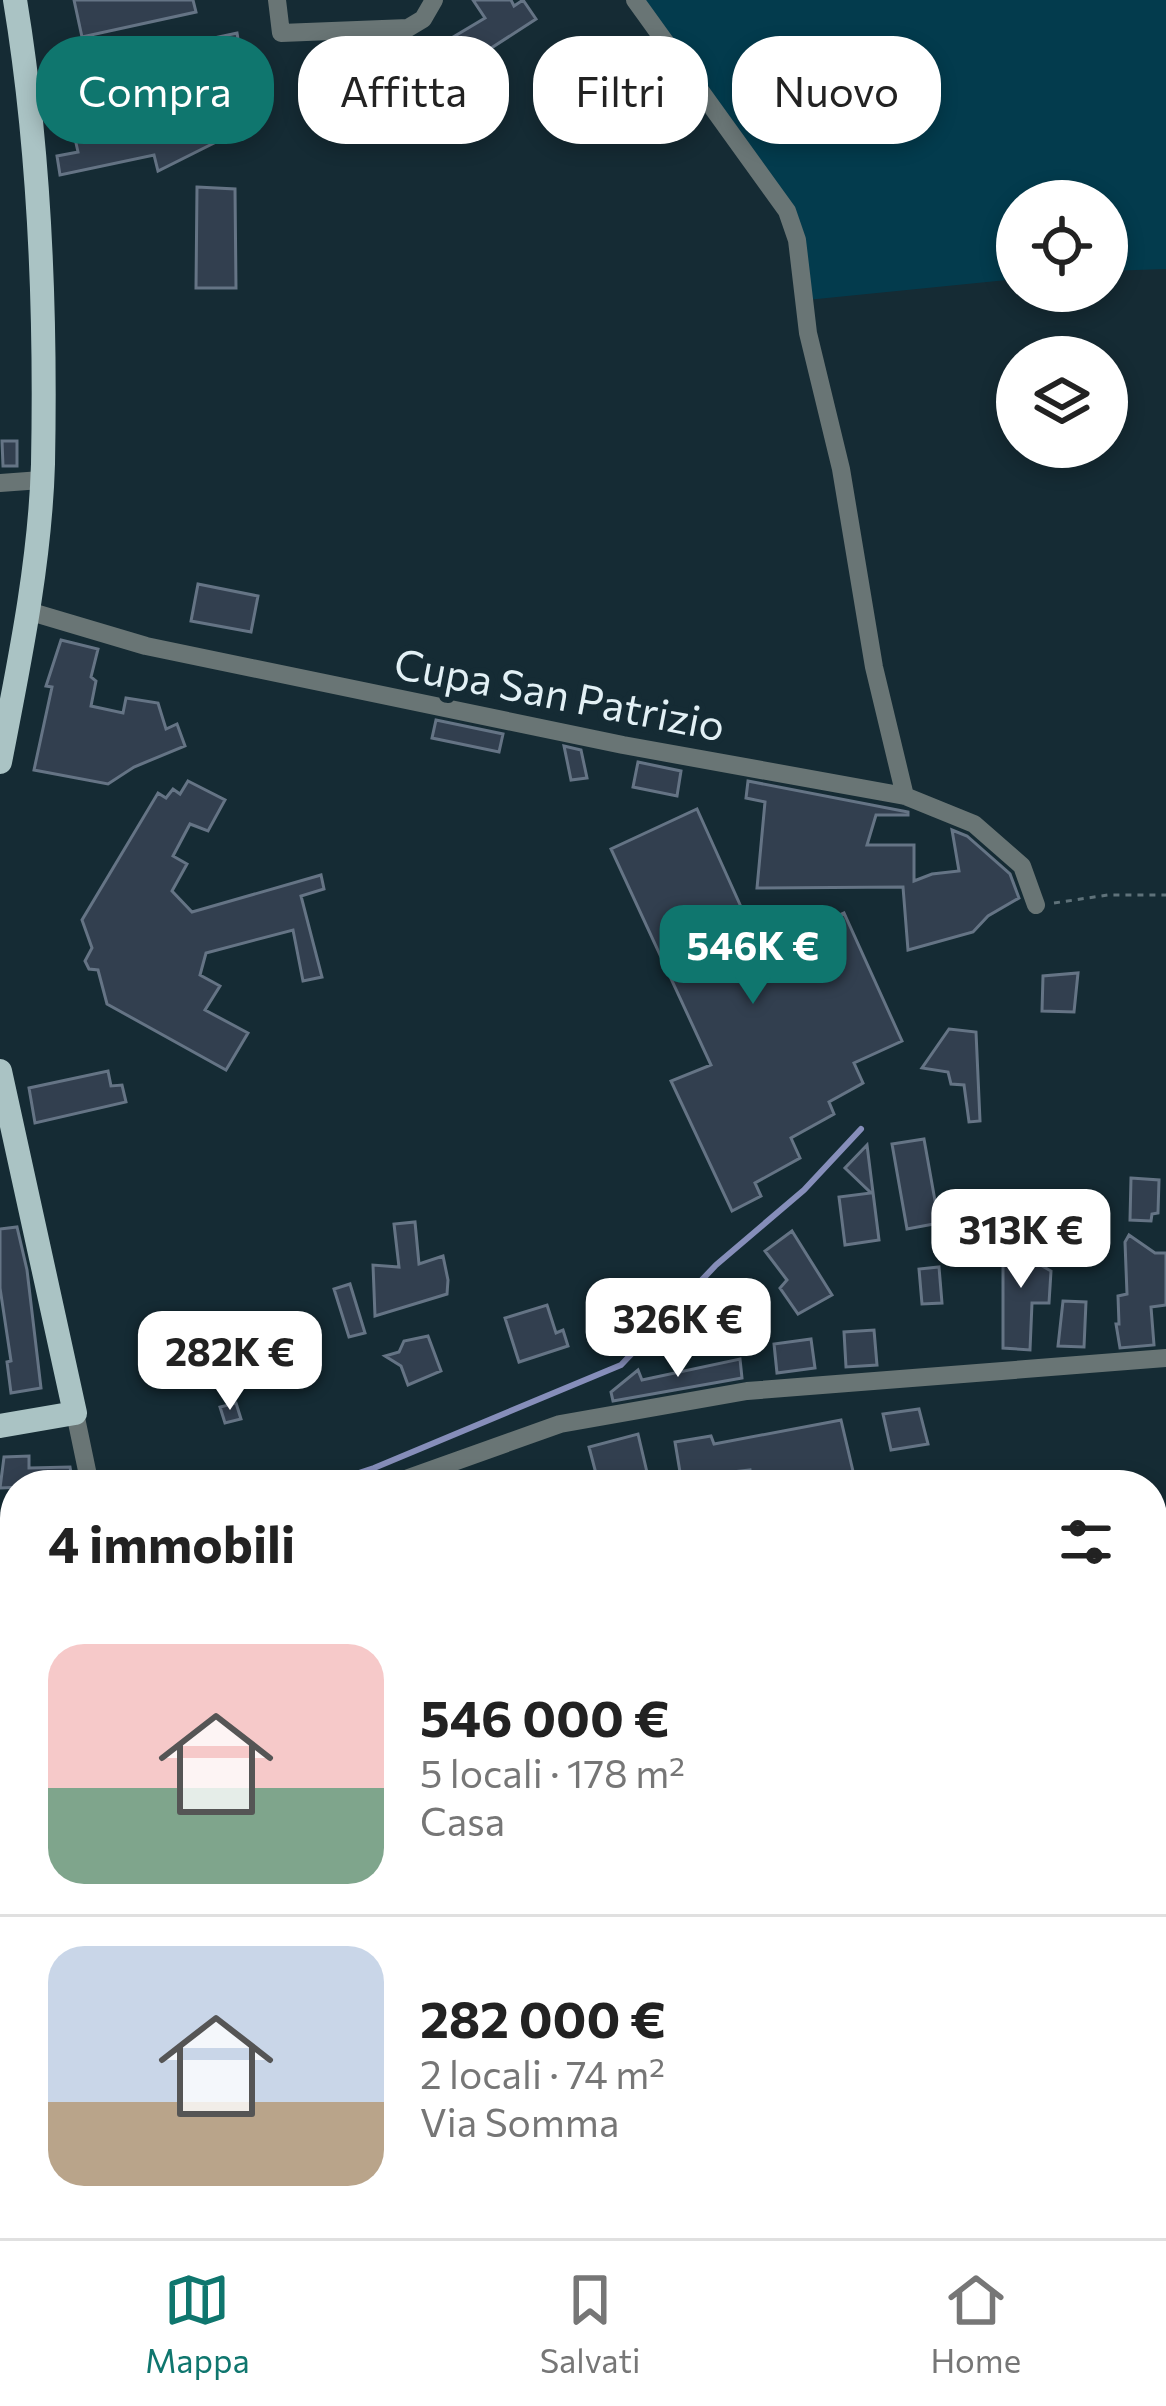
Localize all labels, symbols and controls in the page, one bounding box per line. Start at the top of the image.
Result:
chip: Compra [36,36,274,144]
chip: Affitta [298,36,509,144]
chip: Filtri [533,36,708,144]
chip: Nuovo [732,36,941,144]
map controls [996,180,1128,468]
button: locate [996,180,1128,312]
button: layers [996,336,1128,468]
street label: Cupa San Patrizio [390,635,730,751]
pin: 546K € [655,905,851,1007]
text: 546K € [687,920,819,968]
pin: 313K € [923,1189,1119,1291]
text: 313K € [958,1204,1084,1252]
pin: 326K € [580,1278,776,1380]
text: 326K € [613,1293,743,1341]
pin: 282K € [132,1311,328,1413]
text: 282K € [165,1326,295,1374]
icon: filters [1053,1509,1119,1575]
text: 4 immobili [48,1511,295,1574]
text: 546 000 € [420,1685,670,1748]
icon: home [144,1692,288,1836]
text: 5 locali · 178 m² [420,1748,685,1796]
text: Casa [420,1796,505,1844]
text: 282 000 € [420,1986,666,2049]
icon: home [144,1994,288,2138]
text: 2 locali · 74 m² [420,2049,665,2097]
text: Via Somma [420,2097,619,2145]
tab: Mappa [145,2267,250,2380]
tab: Salvati [540,2267,641,2380]
tab: Home [930,2267,1021,2380]

